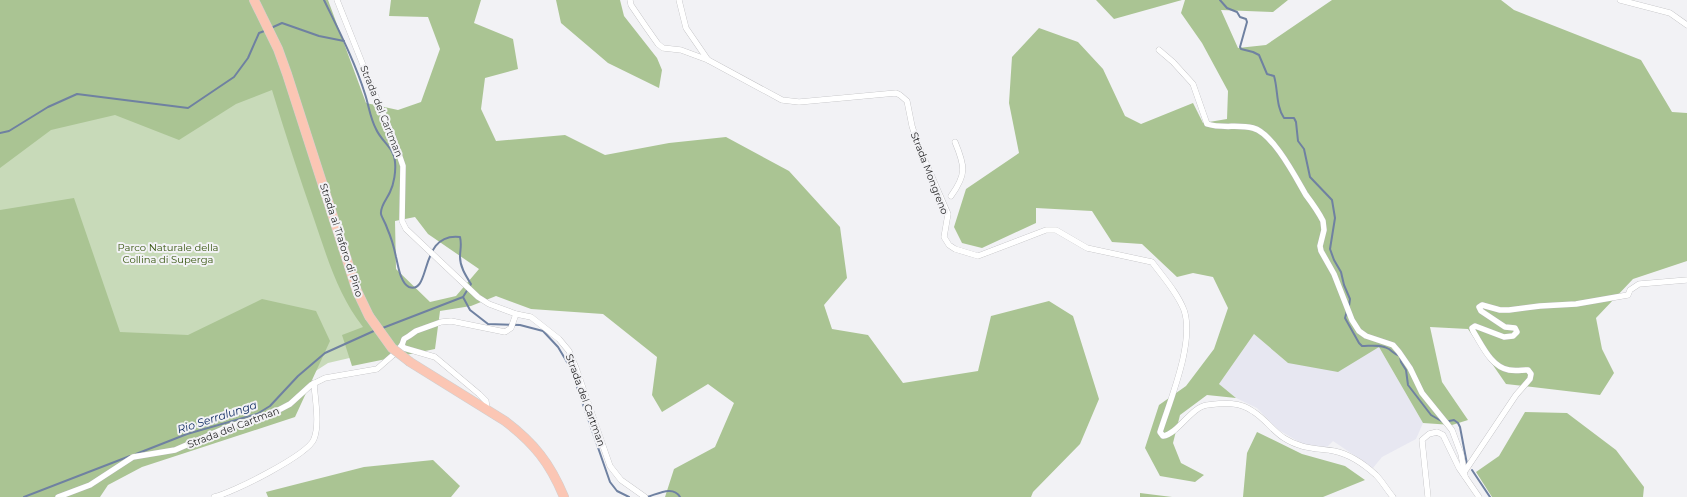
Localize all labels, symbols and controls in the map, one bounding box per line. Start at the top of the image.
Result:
street label: Strada del Cartman [357,64,406,159]
street label: Strada Mongreno [908,130,951,216]
street label: Strada al Traforo di Pino [317,182,366,299]
park label: Parco Naturale della Collina di Superga [117,241,219,266]
street label: Strada del Cartman [563,352,608,448]
water label: Rio Serralunga [175,398,259,436]
street label: Strada del Cartman [185,404,281,451]

